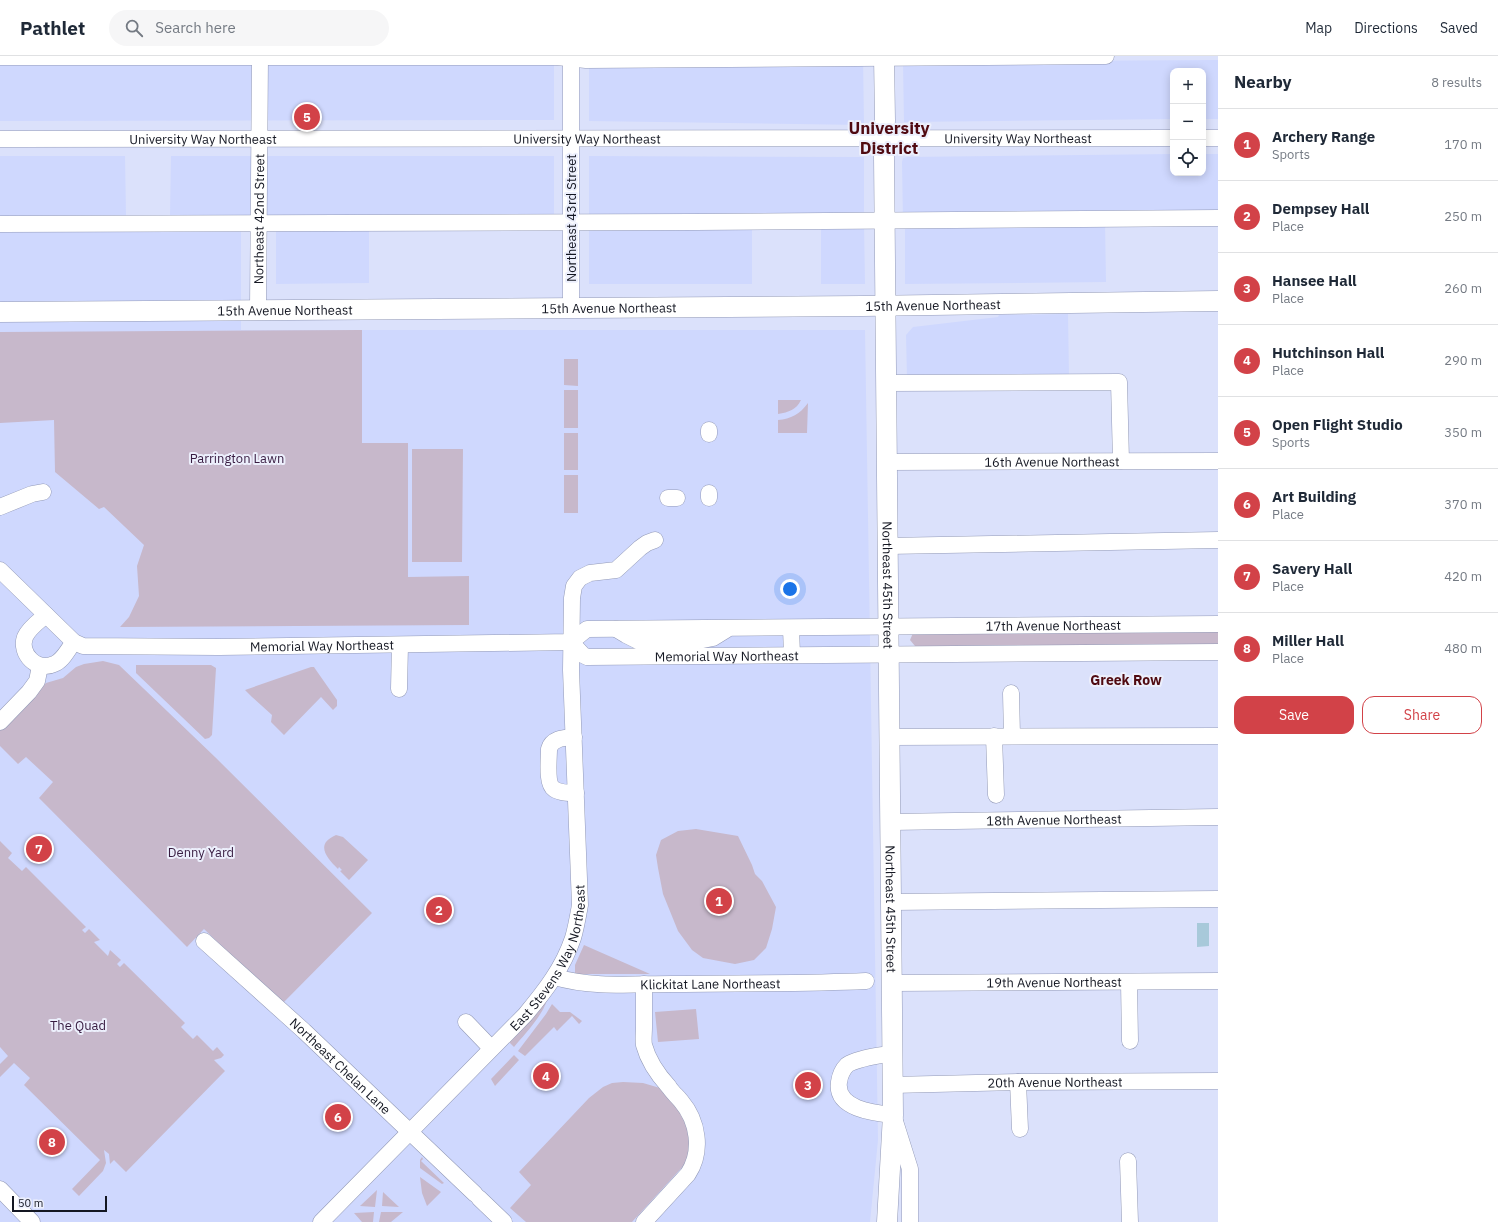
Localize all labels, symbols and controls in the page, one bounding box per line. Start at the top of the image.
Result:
search box [109,10,389,46]
text: Pathlet [20,16,85,40]
icon: search [123,17,145,39]
text: Search here [155,18,236,37]
text: Map [1305,19,1332,37]
text: Directions [1354,19,1418,37]
text: Saved [1440,19,1478,37]
map controls [1170,68,1206,176]
button: + [1170,68,1206,104]
text: Nearby [1234,71,1292,93]
text: 8 results [1431,74,1482,91]
pin: 5 [294,102,320,132]
button: − [1170,104,1206,140]
district label: University District [848,117,930,159]
text: Archery Range [1272,127,1375,146]
street label: University Way Northeast [129,130,277,147]
street label: University Way Northeast [513,130,661,147]
street label: University Way Northeast [944,130,1092,147]
text: 1 [1243,136,1251,153]
text: 170 m [1444,136,1482,153]
button: locate [1170,140,1206,176]
text: Sports [1272,146,1310,163]
street label: Northeast 42nd Street [250,154,268,284]
street label: Northeast 43rd Street [563,154,580,282]
text: Dempsey Hall [1272,199,1369,218]
text: 2 [1243,208,1251,225]
text: 250 m [1444,208,1482,225]
text: Place [1272,218,1304,235]
text: Hansee Hall [1272,271,1357,290]
text: 3 [1243,280,1251,297]
text: 260 m [1444,280,1482,297]
text: Place [1272,290,1304,307]
street label: 15th Avenue Northeast [865,296,1001,314]
street label: 15th Avenue Northeast [541,299,677,317]
street label: 15th Avenue Northeast [217,301,353,319]
text: Hutchinson Hall [1272,343,1384,362]
text: 4 [1243,352,1251,369]
text: 290 m [1444,352,1482,369]
text: Place [1272,362,1304,379]
text: Open Flight Studio [1272,415,1403,434]
text: 5 [1243,424,1251,441]
text: 350 m [1444,424,1482,441]
text: Sports [1272,434,1310,451]
park label: Parrington Lawn [190,450,284,467]
street label: 16th Avenue Northeast [984,453,1120,470]
text: Art Building [1272,487,1356,506]
text: 6 [1243,496,1251,513]
text: 370 m [1444,496,1482,513]
text: Place [1272,506,1304,523]
street label: Northeast 45th Street [879,521,897,649]
text: Savery Hall [1272,559,1352,578]
text: 7 [1243,568,1251,585]
text: 420 m [1444,568,1482,585]
text: Place [1272,578,1304,595]
your location [780,579,800,599]
street label: 17th Avenue Northeast [985,616,1121,634]
text: Miller Hall [1272,631,1344,650]
street label: Memorial Way Northeast [250,636,394,655]
text: 8 [1243,640,1251,657]
text: 480 m [1444,640,1482,657]
street label: Memorial Way Northeast [655,647,799,665]
text: Place [1272,650,1304,667]
district label: Greek Row [1090,671,1162,689]
button: Save [1234,696,1354,734]
button: Share [1362,696,1482,734]
street label: 18th Avenue Northeast [986,810,1122,829]
pin: 7 [26,834,52,864]
park label: Denny Yard [168,844,234,861]
street label: Northeast 45th Street [882,845,900,973]
street label: East Stevens Way Northeast [506,884,589,1034]
pin: 1 [706,886,732,916]
pin: 2 [426,895,452,925]
street label: 19th Avenue Northeast [986,973,1122,991]
street label: Klickitat Lane Northeast [640,975,780,993]
street label: Northeast Chelan Lane [286,1014,394,1118]
park label: The Quad [50,1017,106,1034]
pin: 4 [533,1061,559,1091]
pin: 3 [795,1070,821,1100]
street label: 20th Avenue Northeast [987,1073,1123,1091]
pin: 6 [325,1102,351,1132]
pin: 8 [39,1127,65,1157]
scale bar [12,1194,107,1213]
text: 50 m [18,1196,43,1210]

